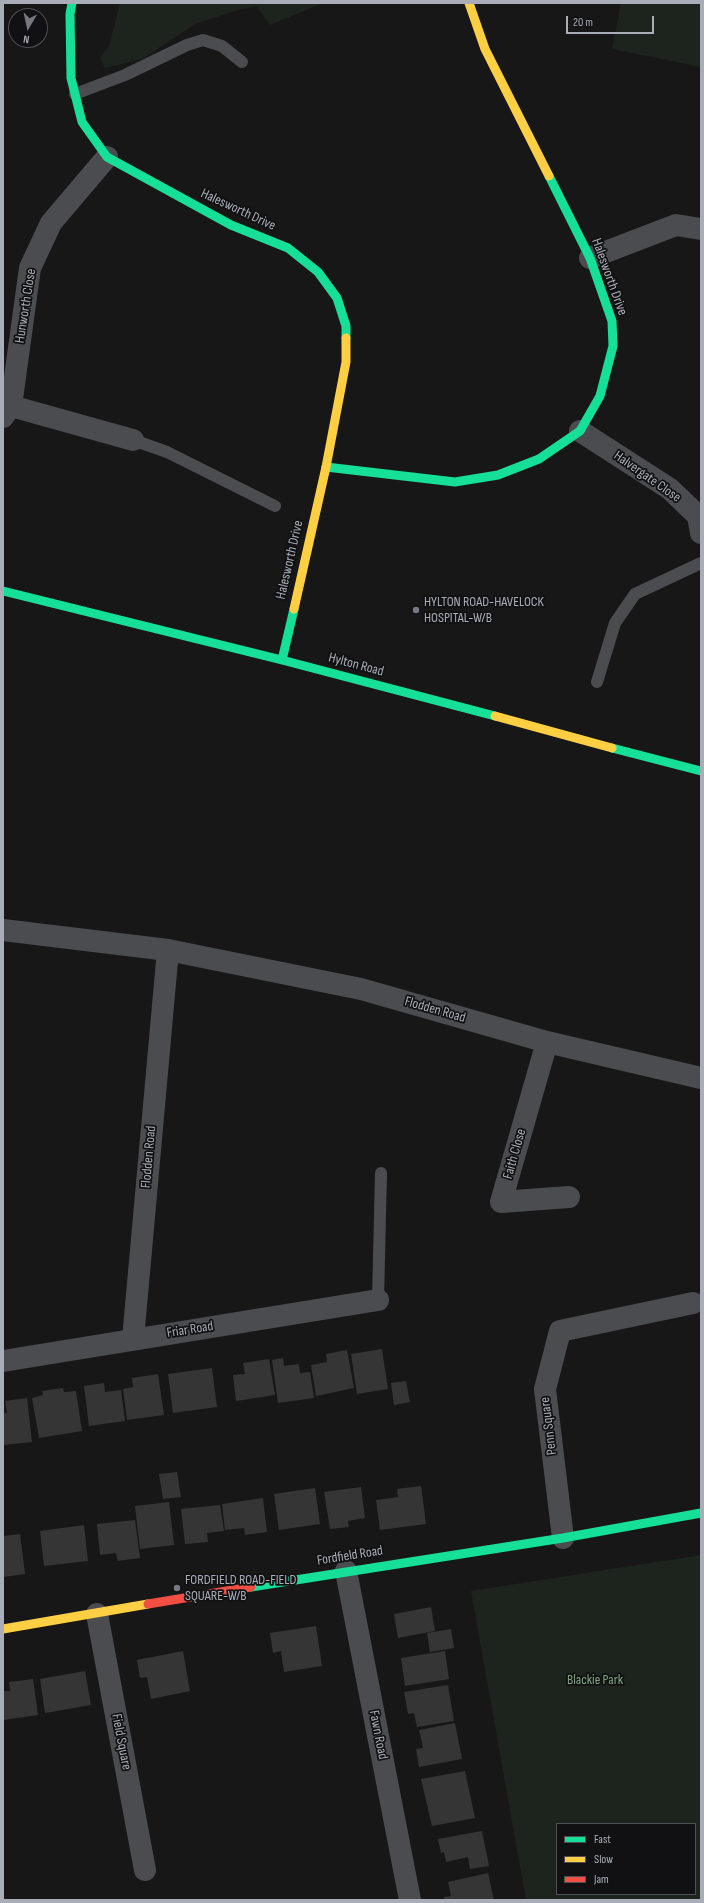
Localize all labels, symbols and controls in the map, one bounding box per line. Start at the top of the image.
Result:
north arrow [8,8,48,48]
scale bar [568,8,656,34]
text: 20 m [573,15,593,30]
text: N [22,32,30,46]
street label: Halesworth Drive [198,185,278,235]
street label: Halesworth Drive [587,236,631,318]
street label: Hunworth Close [12,268,40,344]
street label: Halvergate Close [610,448,684,506]
street label: Halesworth Drive [273,519,307,601]
place label: HYLTON ROAD-HAVELOCK HOSPITAL-W/B [424,594,544,626]
marker: HYLTON ROAD-HAVELOCK HOSPITAL-W/B [411,605,421,615]
street label: Hylton Road [326,650,386,680]
street label: Flodden Road [403,993,467,1027]
street label: Flodden Road [138,1125,160,1189]
street label: Faith Close [500,1127,530,1181]
street label: Friar Road [166,1318,214,1342]
street label: Penn Square [537,1396,561,1456]
street label: Fordfield Road [316,1543,384,1569]
place label: FORDFIELD ROAD-FIELD SQUARE-W/B [185,1572,296,1604]
marker: FORDFIELD ROAD-FIELD SQUARE-W/B [172,1583,182,1593]
park label: Blackie Park [567,1672,623,1688]
street label: Fawn Road [365,1709,391,1761]
street label: Field Square [107,1712,135,1772]
legend [556,1823,696,1895]
text: Fast [594,1832,611,1847]
text: Slow [594,1852,613,1867]
text: Jam [594,1872,609,1887]

